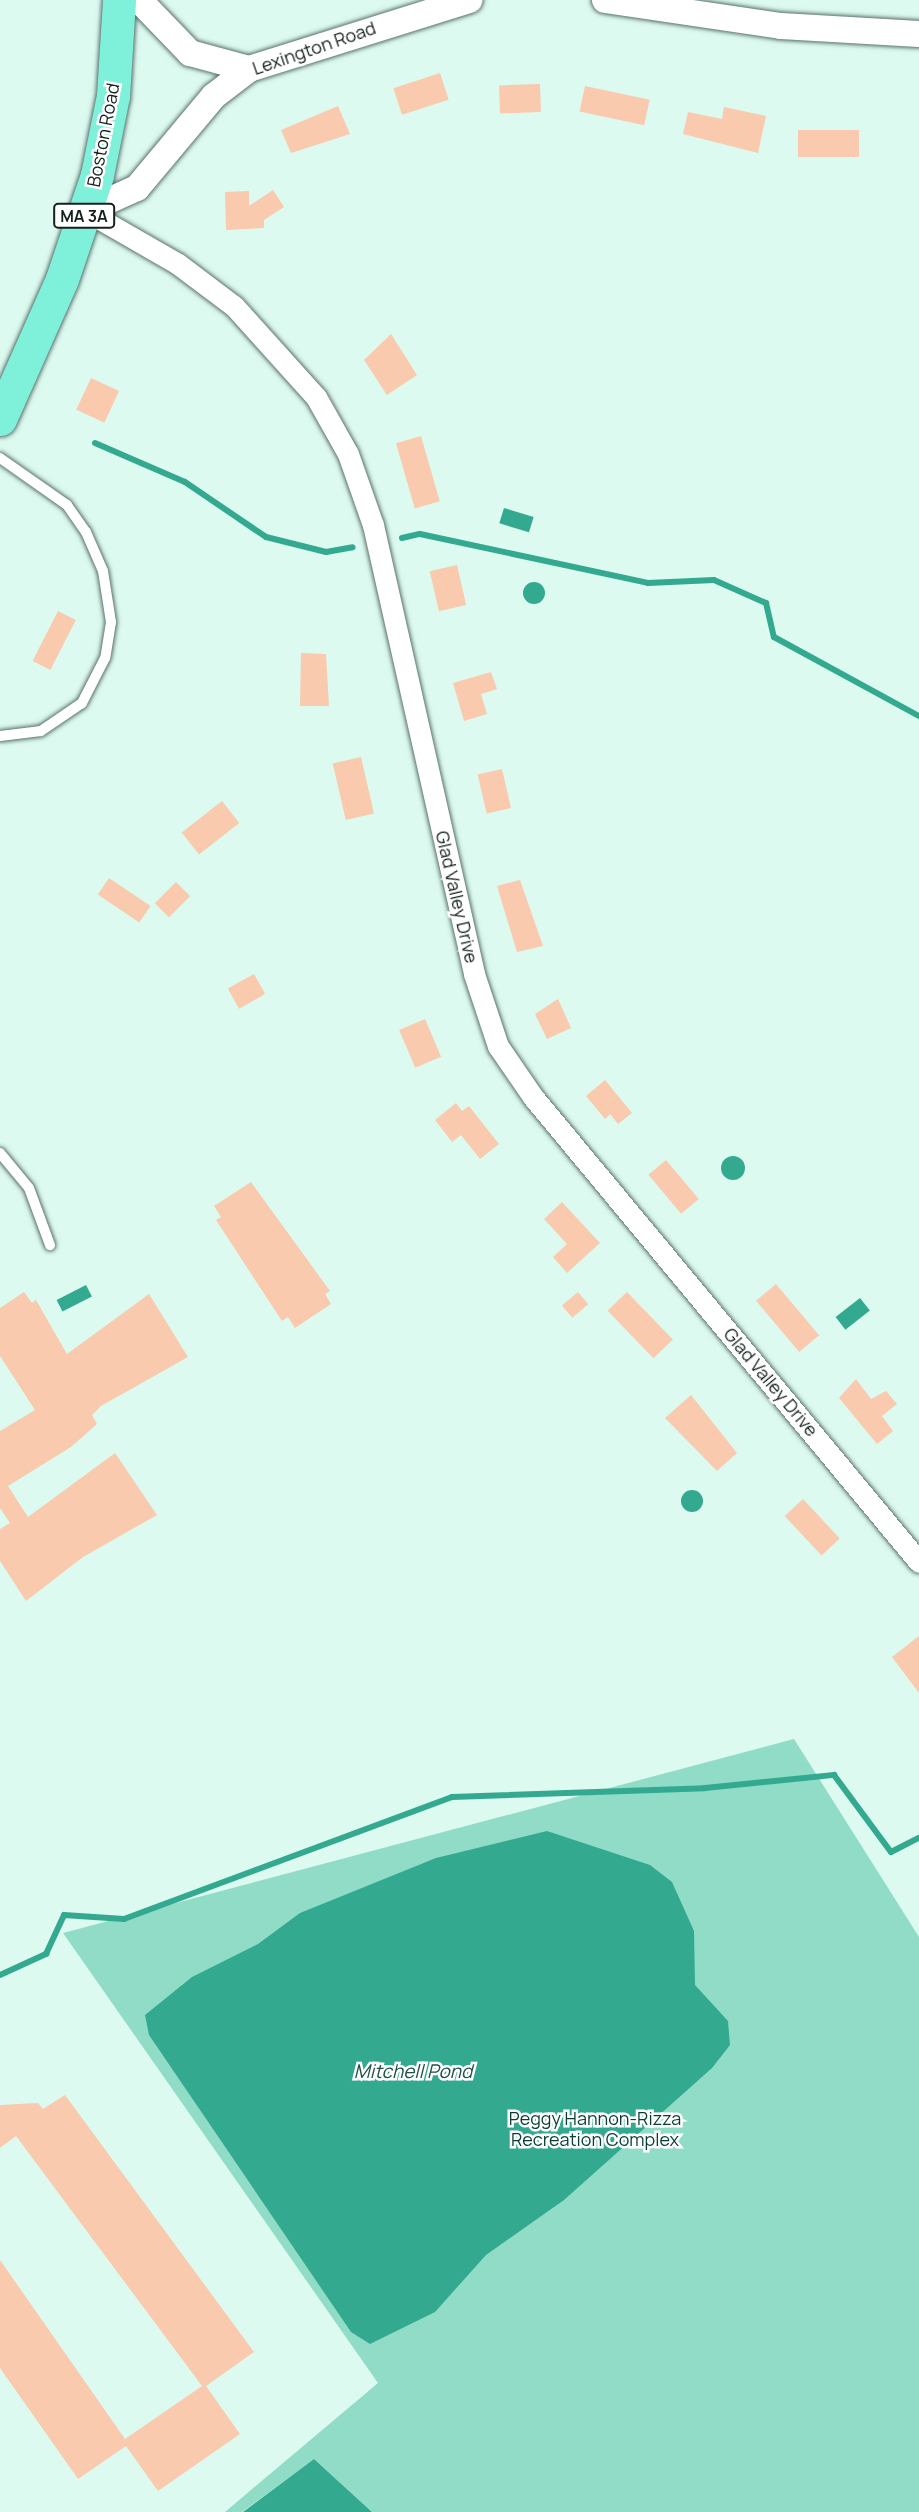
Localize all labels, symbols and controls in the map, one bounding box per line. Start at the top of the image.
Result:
street label: Lexington Road [250,17,378,79]
street label: Boston Road [82,81,124,189]
road number: MA 3A [52,204,116,229]
street label: Glad Valley Drive [431,829,483,965]
street label: Glad Valley Drive [719,1323,823,1441]
water label: Mitchell Pond [354,2061,472,2083]
park label: Peggy Hannon-Rizza Recreation Complex [509,2108,681,2150]

